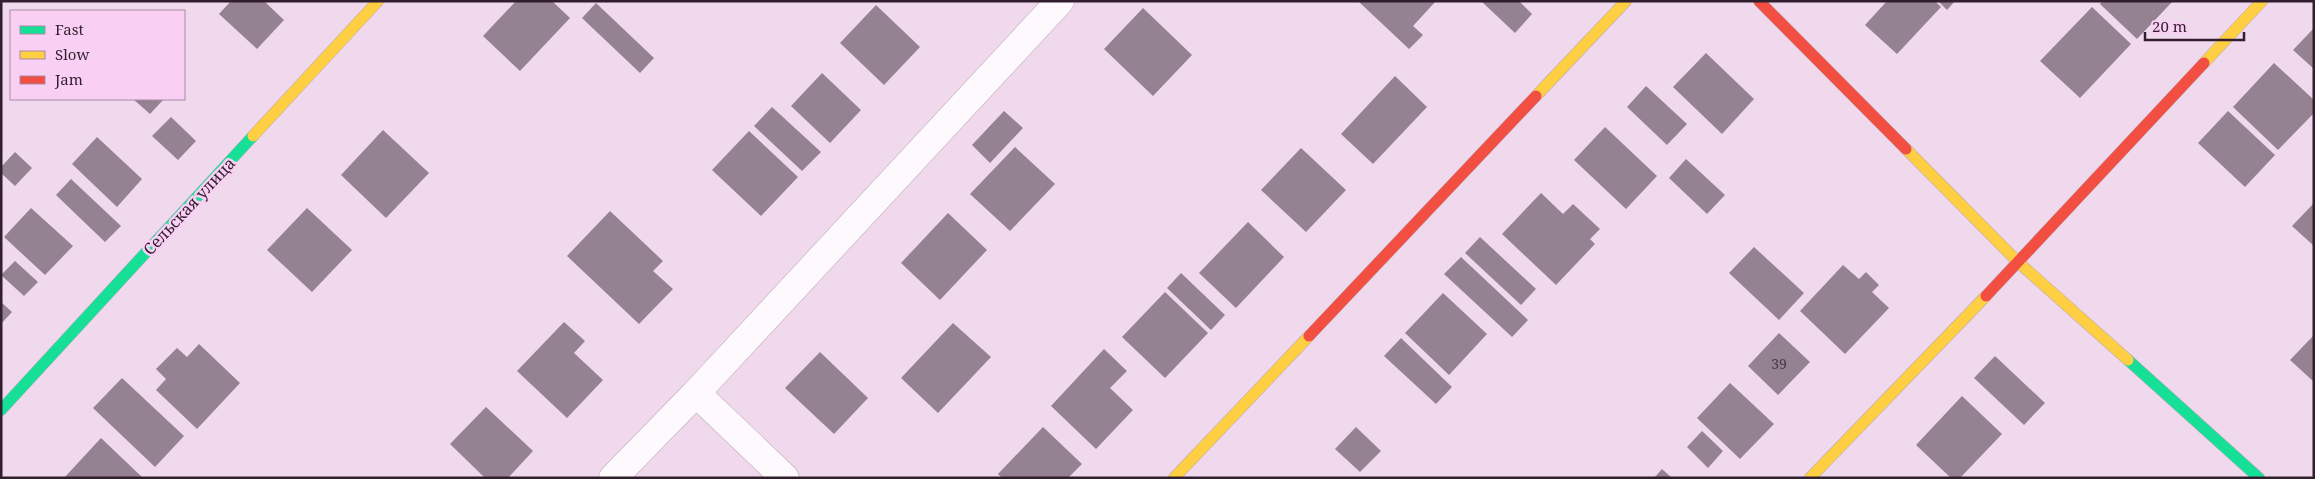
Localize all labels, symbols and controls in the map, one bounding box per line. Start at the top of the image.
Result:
legend [10,10,185,100]
scale bar [2145,10,2244,42]
text: 20 m [2152,16,2187,36]
text: Fast [55,19,84,39]
text: Slow [55,44,89,64]
text: Jam [54,69,83,89]
street label: Сельская улица [138,152,240,260]
house number: 39 [1771,354,1787,373]

